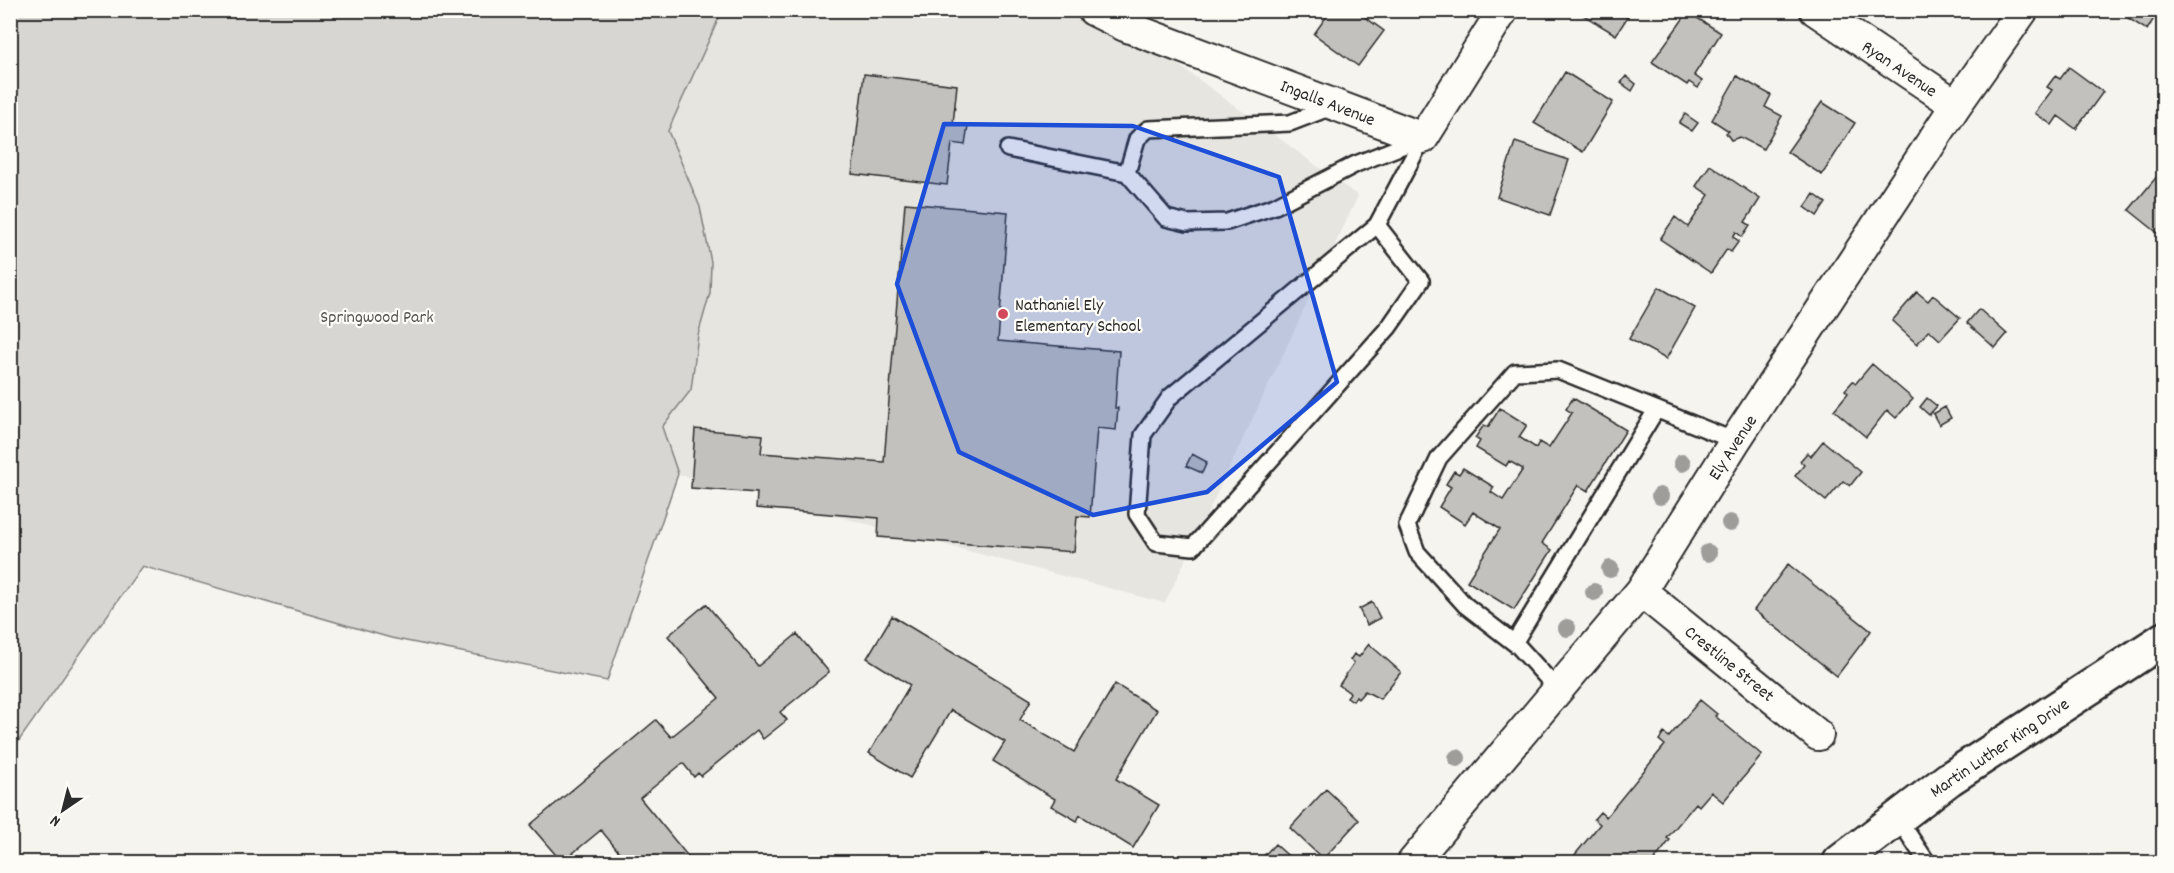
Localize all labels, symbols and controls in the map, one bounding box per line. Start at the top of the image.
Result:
street label: Ryan Avenue [1856,36,1941,105]
street label: Ingalls Avenue [1276,75,1378,134]
place label: Nathaniel Ely Elementary School [1015,294,1142,340]
park label: Springwood Park [320,306,434,331]
marker: Nathaniel Ely Elementary School [996,307,1010,321]
street label: Ely Avenue [1704,411,1765,486]
street label: Crestline Street [1678,621,1779,709]
street label: Martin Luther King Drive [1926,693,2075,805]
north arrow [33,780,93,840]
text: N [46,808,66,832]

